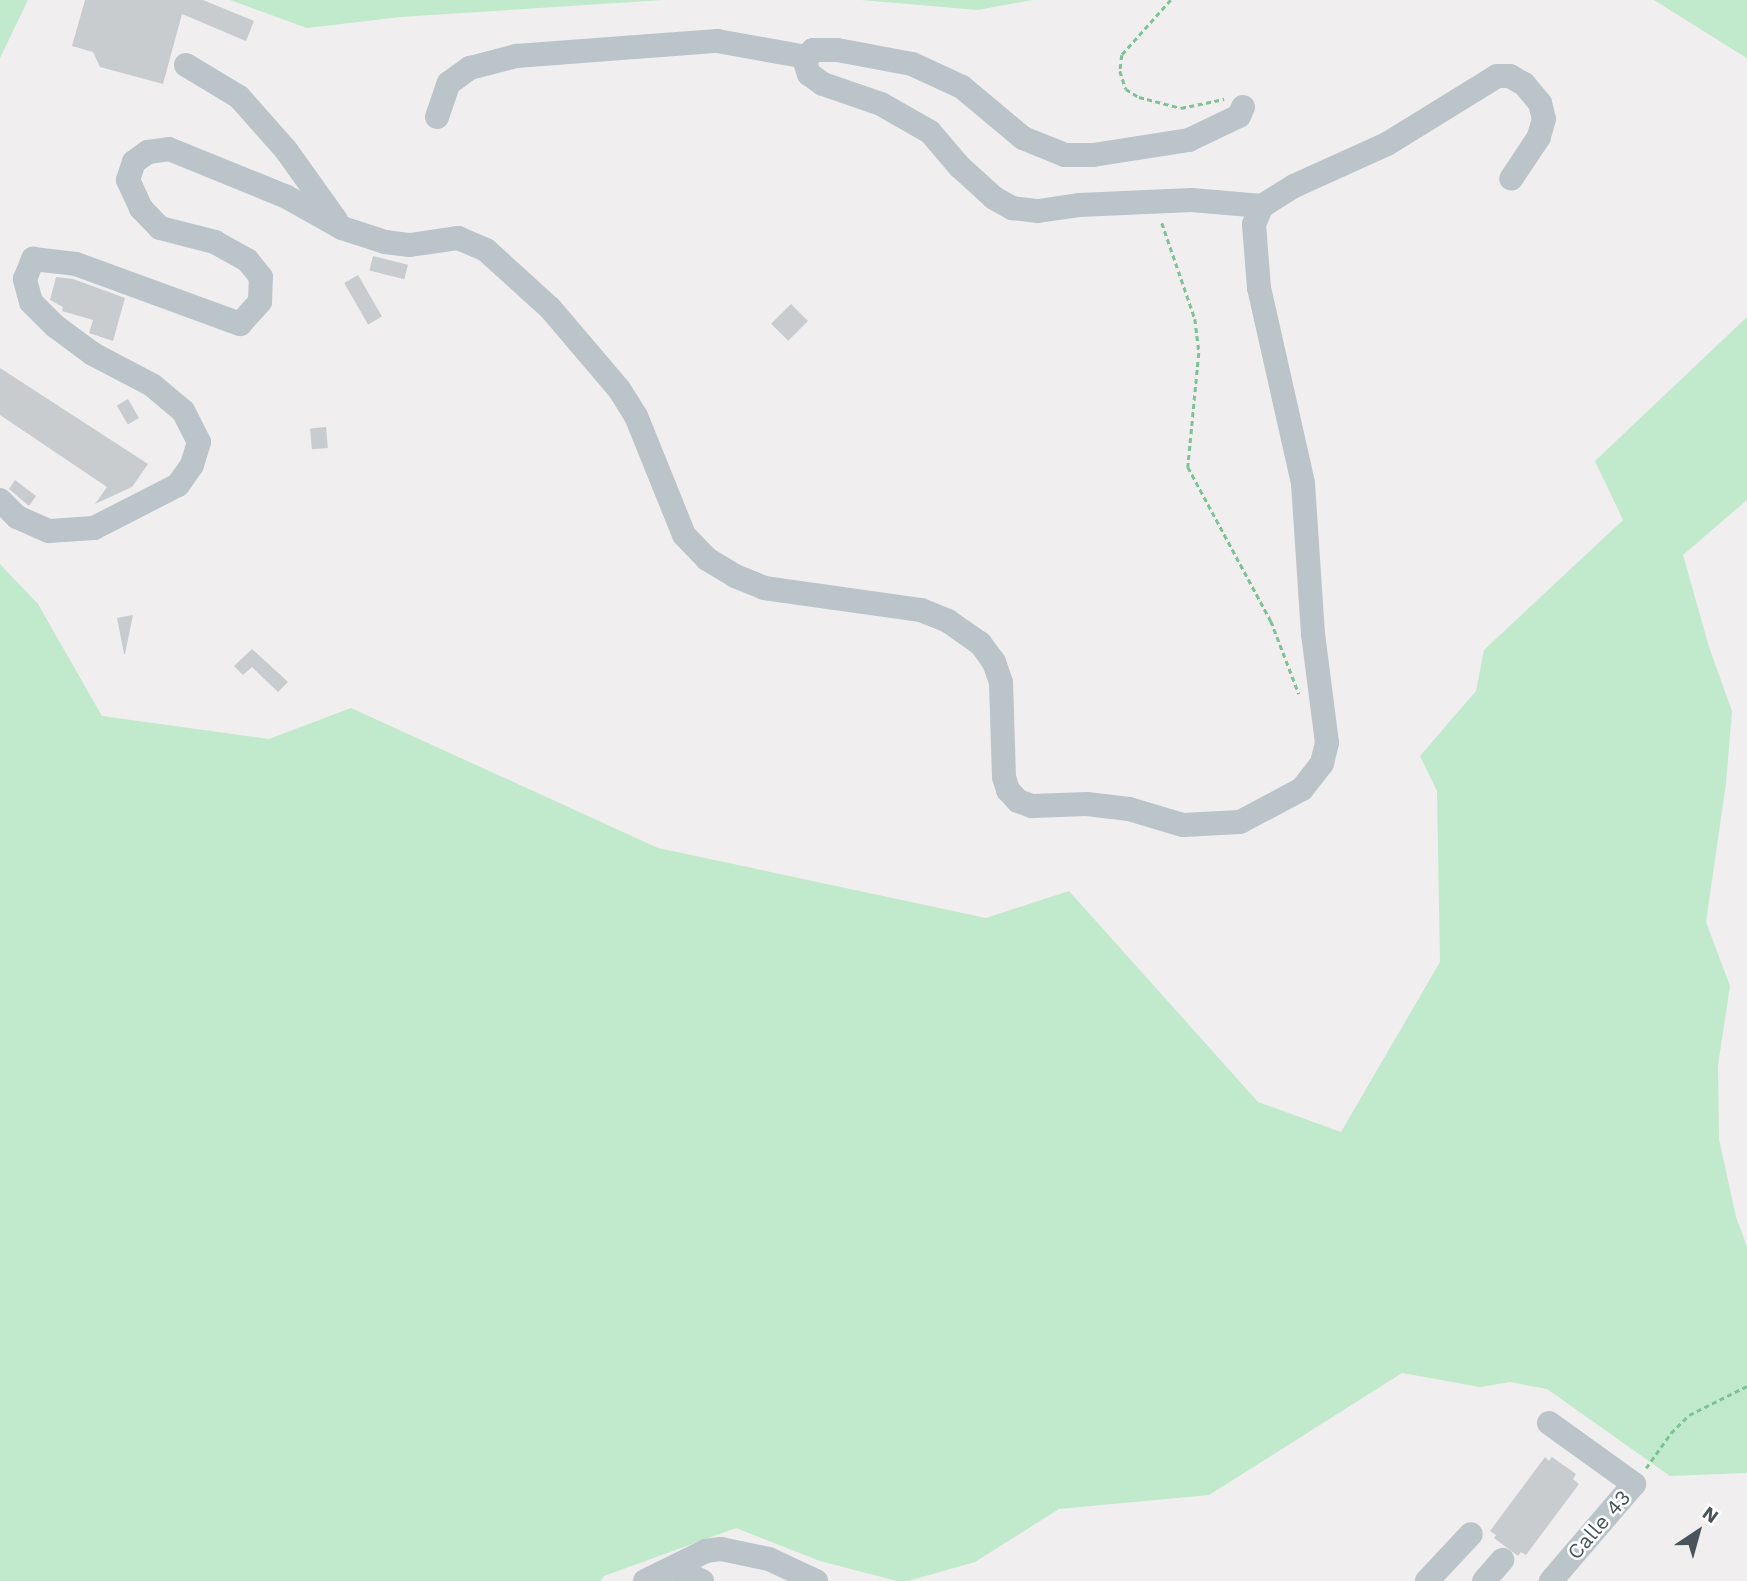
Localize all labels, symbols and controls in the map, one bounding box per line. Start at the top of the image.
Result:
street label: Calle 43 [1562,1485,1636,1565]
north arrow [1663,1497,1733,1567]
text: N [1698,1501,1723,1528]

